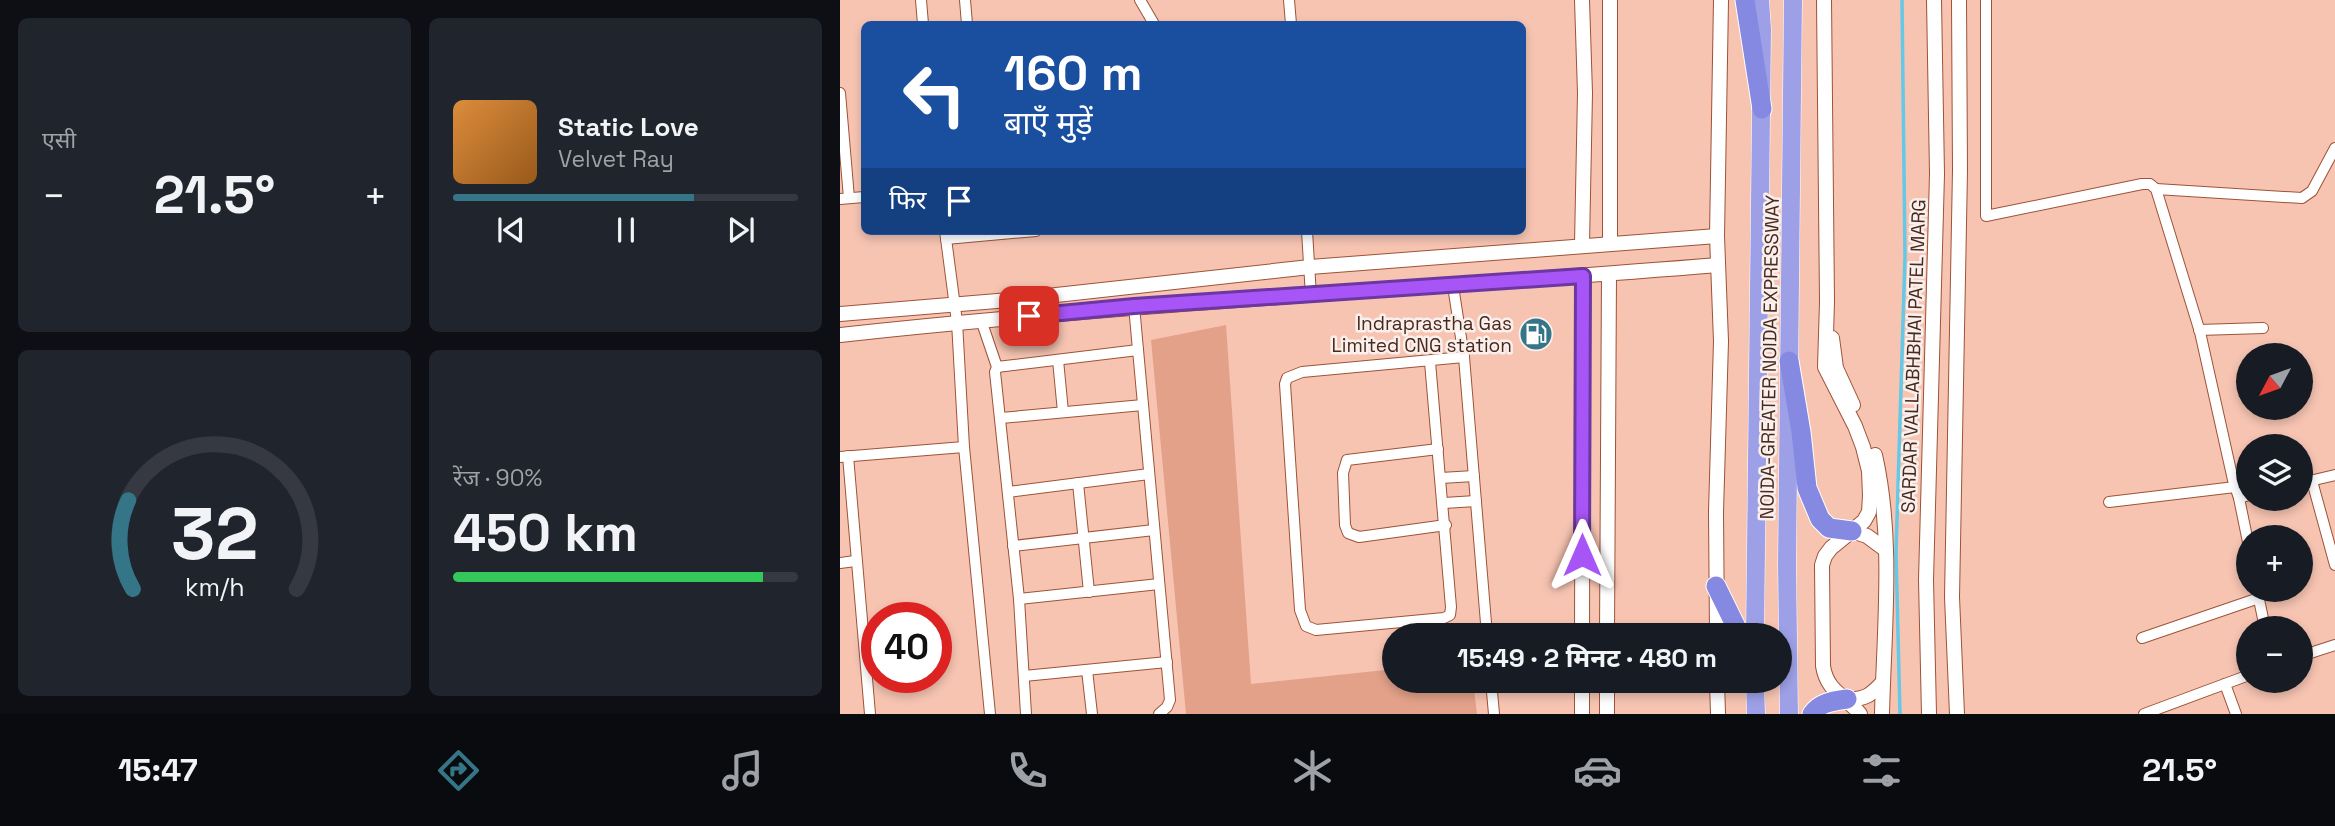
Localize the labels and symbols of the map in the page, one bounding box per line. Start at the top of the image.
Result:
street label: NOIDA-GREATER NOIDA EXPRESSWAY [1754,194,1785,520]
street label: SARDAR VALLABHBHAI PATEL MARG [1896,199,1931,513]
pin [999,286,1059,346]
place label: Indraprastha Gas Limited CNG station [1331,311,1512,358]
fuel station icon: Indraprastha Gas Limited CNG station [1517,315,1555,353]
north arrow [2236,343,2314,420]
position arrow [1545,518,1619,592]
speed limit sign: 40 [861,602,952,693]

